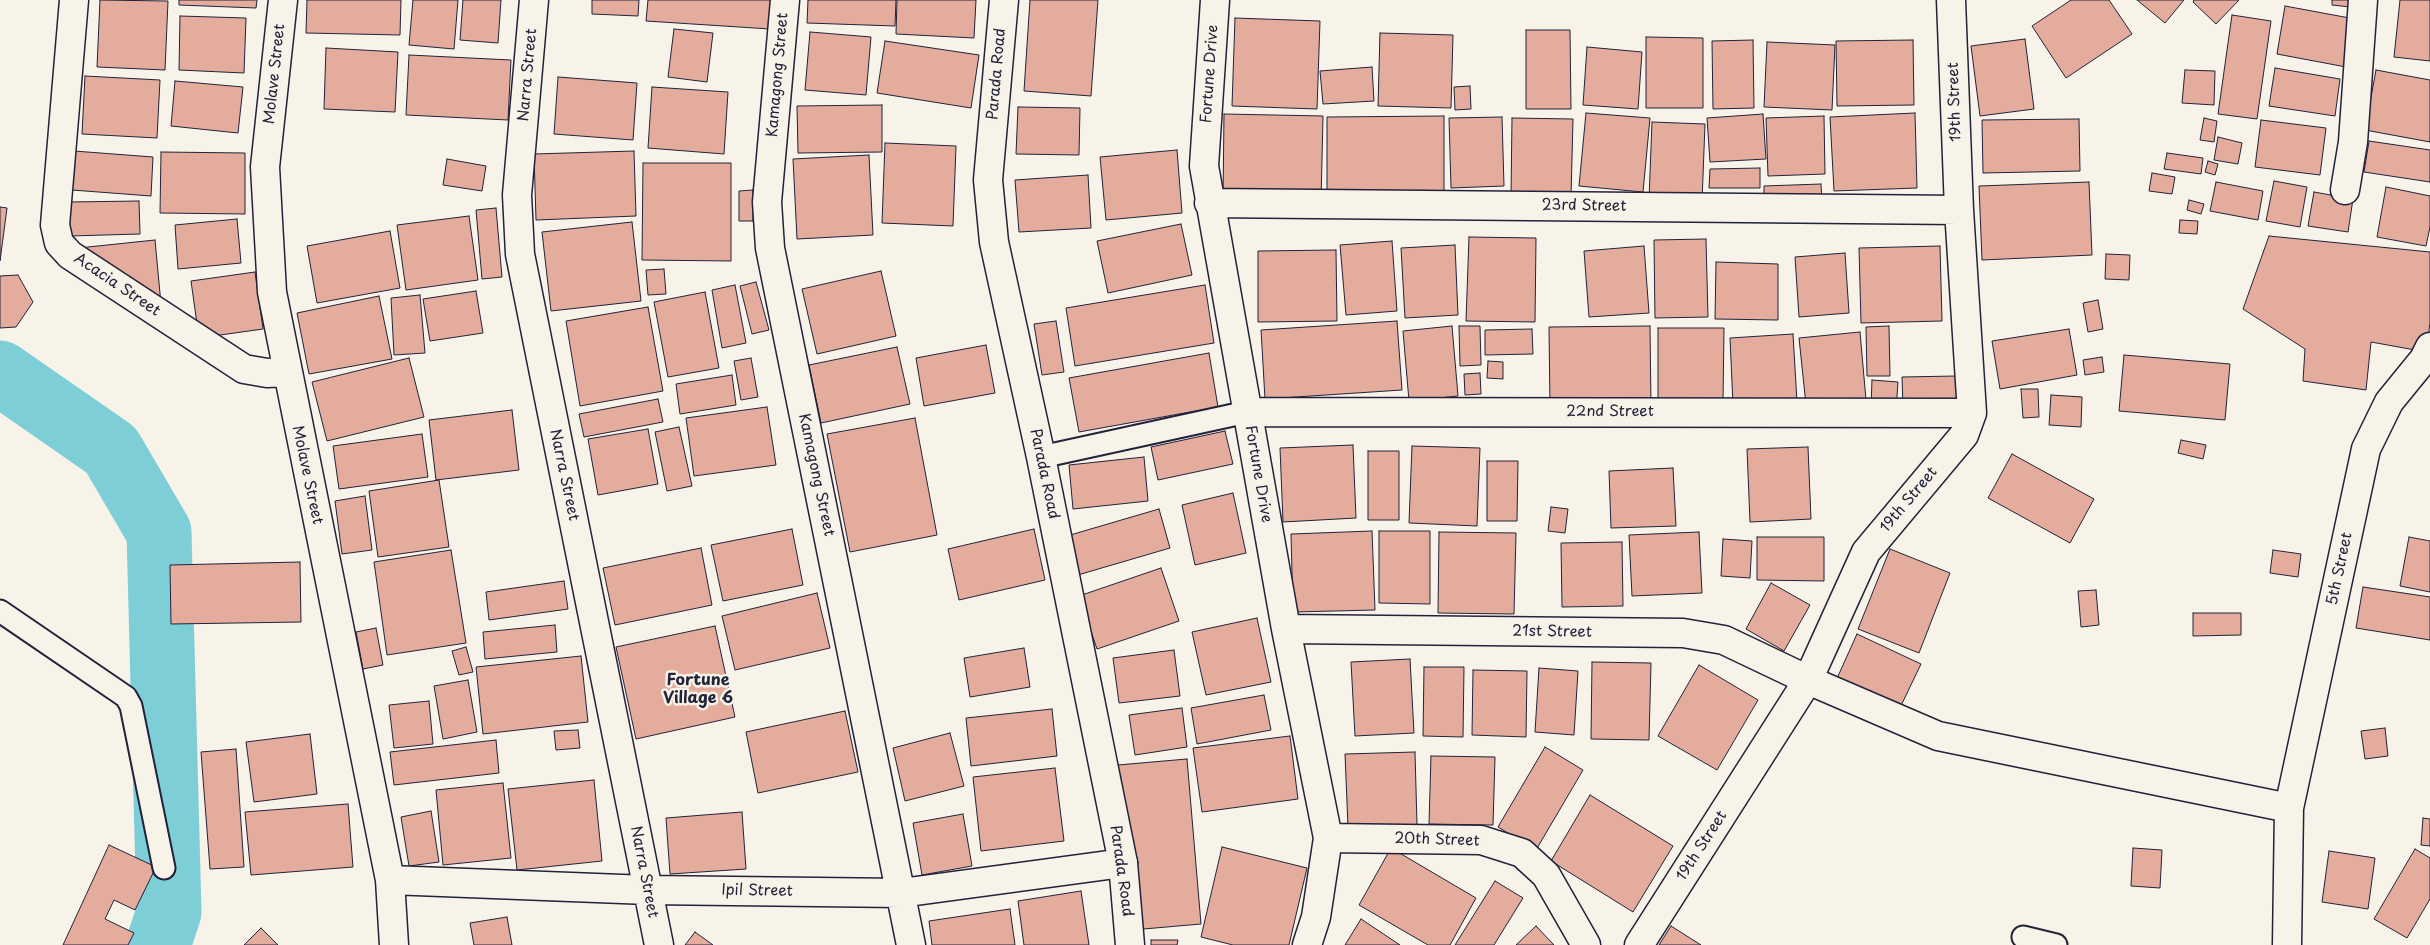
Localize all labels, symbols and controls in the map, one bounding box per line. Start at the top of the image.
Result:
street label: Kamagong Street [764,12,792,138]
street label: Molave Street [261,23,289,125]
street label: Fortune Drive [1198,24,1222,124]
street label: Parada Road [984,27,1010,121]
street label: Narra Street [515,28,541,122]
street label: 19th Street [1945,62,1965,142]
street label: 23rd Street [1541,196,1627,216]
street label: Acacia Street [71,250,163,320]
street label: 22nd Street [1566,403,1654,421]
street label: Kamagong Street [794,412,838,538]
street label: Molave Street [288,424,326,526]
street label: Fortune Drive [1241,424,1275,524]
street label: Parada Road [1026,427,1062,521]
street label: Narra Street [546,428,582,522]
street label: 19th Street [1876,464,1942,536]
street label: 5th Street [2323,531,2357,607]
street label: 21st Street [1512,622,1592,642]
district label: Fortune Village 6 [663,671,733,709]
street label: 19th Street [1673,808,1731,884]
street label: Parada Road [1106,824,1136,918]
street label: Narra Street [626,825,662,919]
street label: 20th Street [1394,830,1480,850]
street label: Ipil Street [721,881,793,901]

